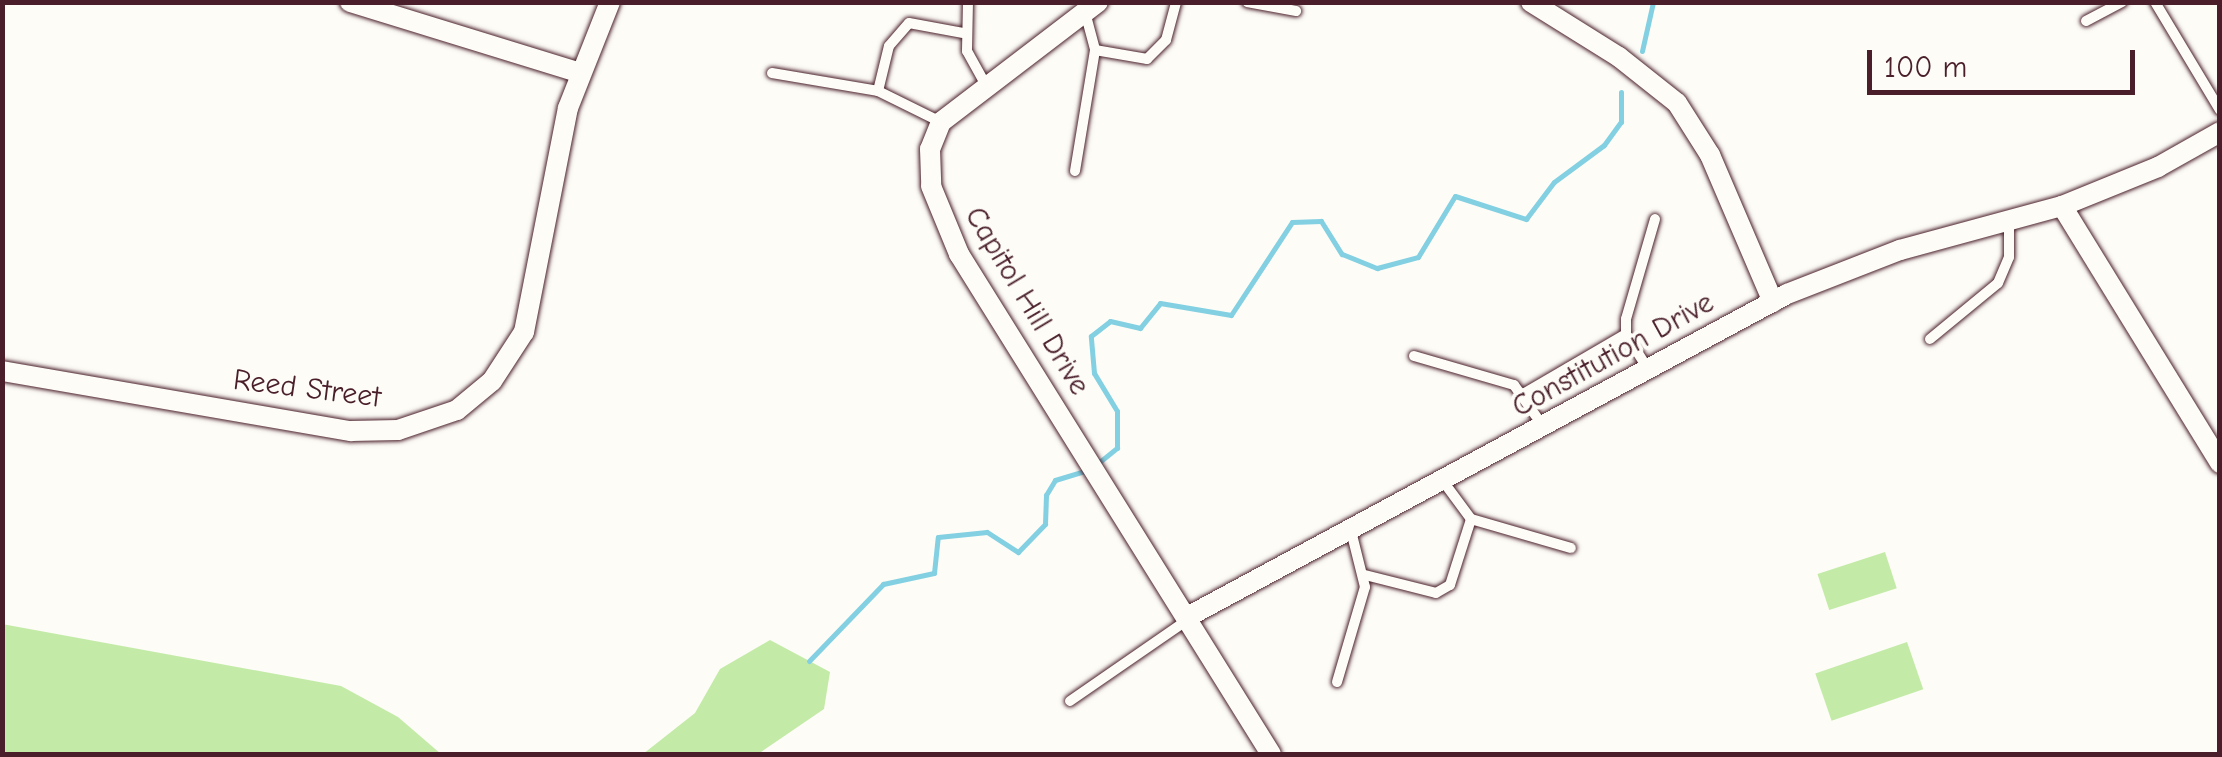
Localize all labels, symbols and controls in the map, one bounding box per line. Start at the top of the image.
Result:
scale bar [1872,30,2140,92]
text: 100 m [1884,50,1967,85]
street label: Capitol Hill Drive [957,200,1097,402]
street label: Constitution Drive [1506,285,1720,425]
street label: Reed Street [231,362,383,416]

